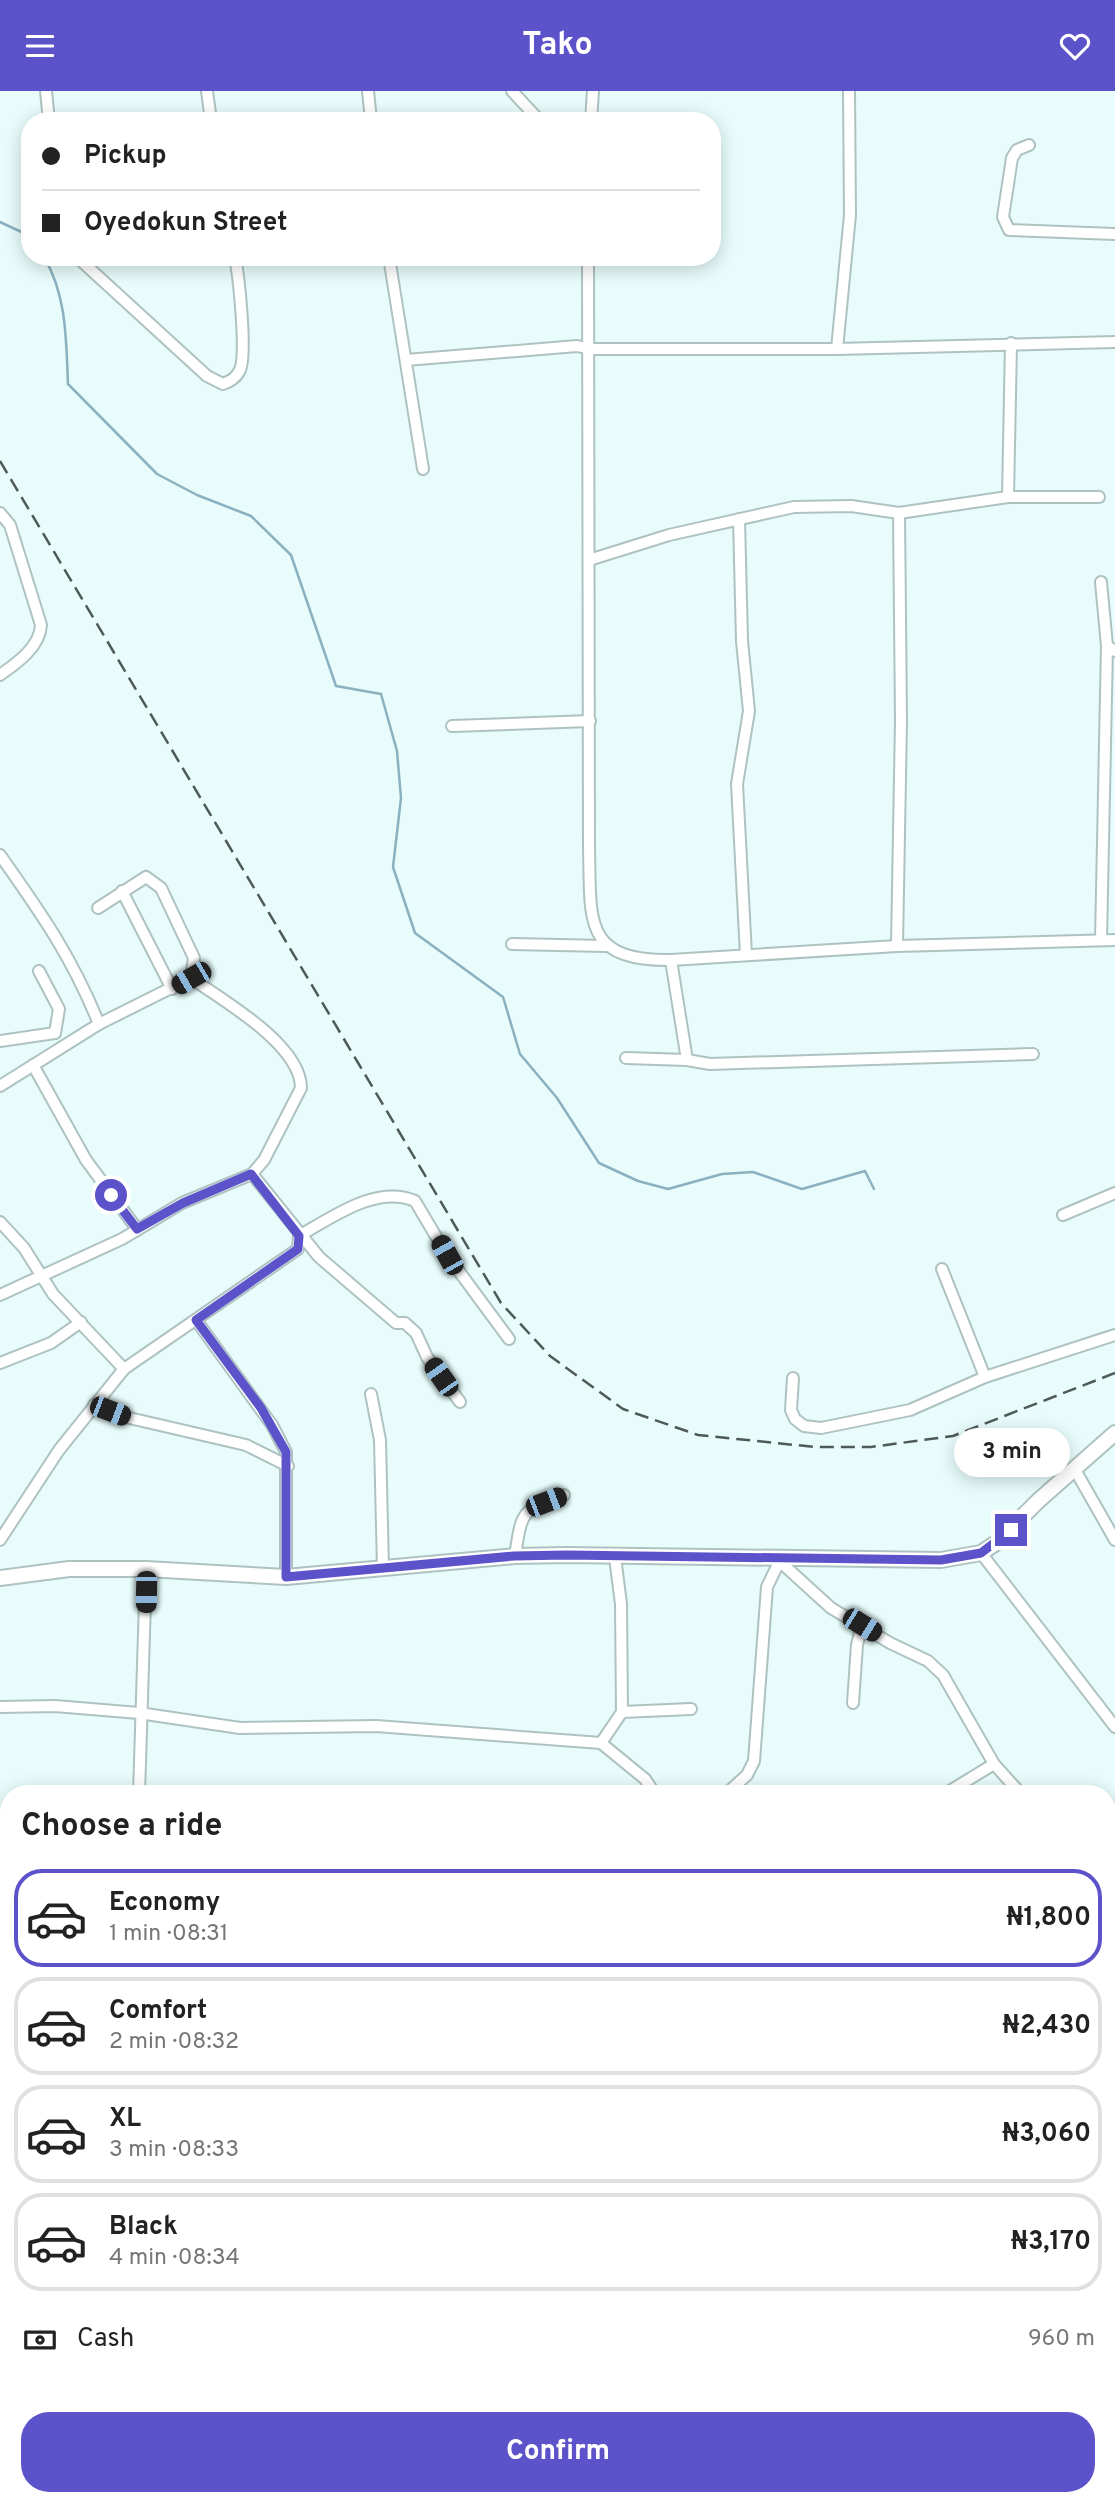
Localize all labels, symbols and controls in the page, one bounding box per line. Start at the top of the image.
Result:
text: Tako [522,26,593,66]
icon: menu [21,27,59,65]
icon: heart [1056,27,1094,65]
text: Pickup [84,140,167,173]
text: Oyedokun Street [84,207,287,240]
car [168,958,215,998]
route start [95,1179,127,1211]
car [428,1232,467,1278]
car [421,1354,462,1400]
car [87,1394,134,1428]
callout: 3 min [953,1429,1069,1477]
text: 3 min [982,1438,1042,1467]
car [523,1485,570,1519]
route end [995,1514,1027,1546]
car [136,1571,157,1613]
car [839,1605,886,1645]
text: Choose a ride [21,1807,222,1847]
icon: car [25,1887,88,1950]
text: Economy [109,1887,220,1920]
text: ₦1,800 [1006,1902,1091,1935]
text: 1 min · 08:31 [109,1920,228,1949]
icon: car [25,1995,88,2058]
text: Comfort [109,1995,207,2028]
text: ₦2,430 [1002,2010,1091,2043]
text: 2 min · 08:32 [109,2028,239,2057]
icon: car [25,2103,88,2166]
text: XL [109,2103,141,2136]
text: ₦3,060 [1002,2118,1091,2151]
text: 3 min · 08:33 [109,2136,239,2165]
icon: car [25,2211,88,2274]
text: Black [109,2211,178,2244]
text: ₦3,170 [1011,2226,1091,2259]
text: 4 min · 08:34 [109,2244,240,2273]
icon: cash [21,2321,59,2359]
text: Cash [77,2323,134,2356]
text: 960 m [1028,2325,1095,2354]
button: Confirm [21,2412,1095,2492]

